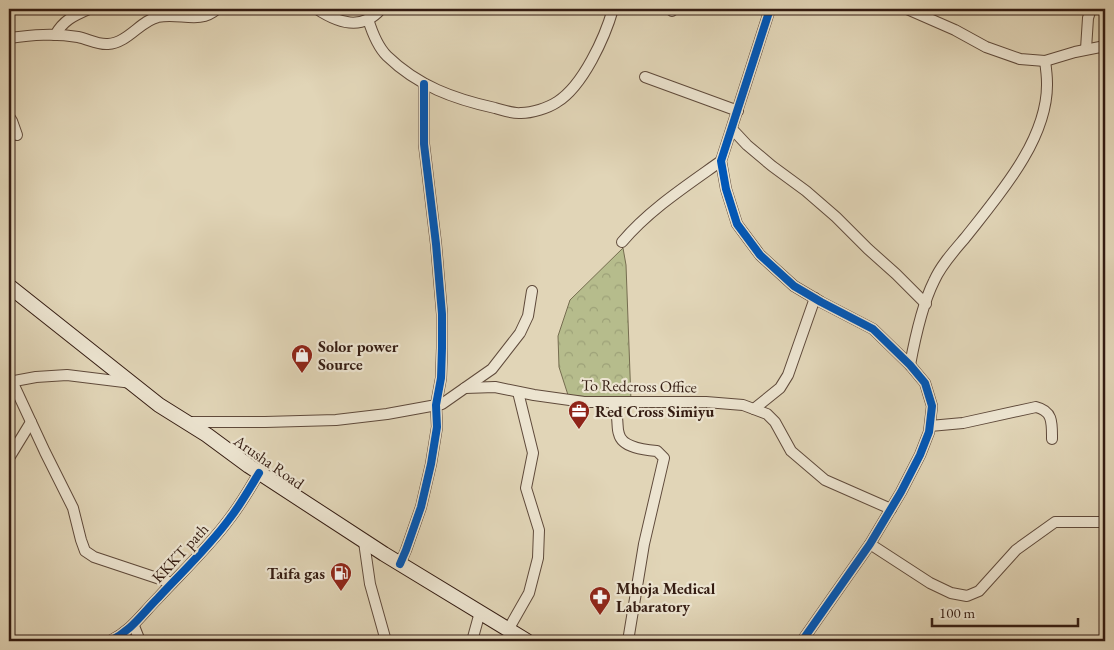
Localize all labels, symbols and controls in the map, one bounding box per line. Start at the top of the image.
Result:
place label: Solor power Source [318,336,399,375]
shop icon: Solor power Source [290,343,314,374]
street label: To Redcross Office [581,374,697,398]
office icon: Red Cross Simiyu [567,399,591,430]
place label: Red Cross Simiyu [595,401,715,422]
street label: Arusha Road [229,429,309,494]
street label: KKKT path [147,519,213,587]
fuel station icon: Taifa gas [329,561,353,592]
place label: Taifa gas [267,563,325,584]
place label: Mhoja Medical Labaratory [616,578,716,617]
pharmacy icon: Mhoja Medical Labaratory [588,585,612,616]
scale bar [932,595,1078,627]
text: 100 m [939,603,976,622]

